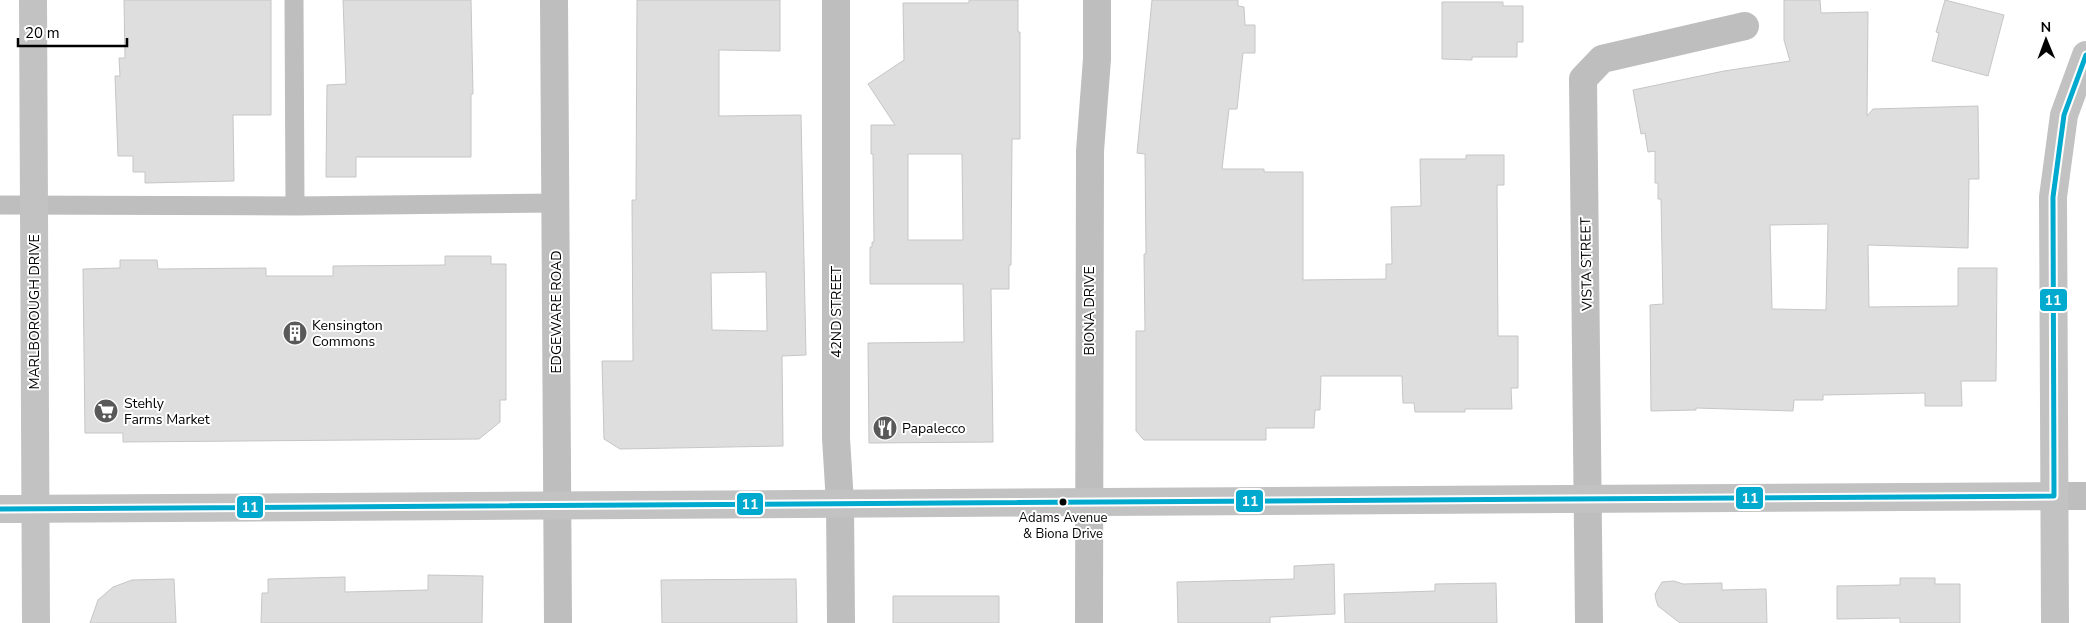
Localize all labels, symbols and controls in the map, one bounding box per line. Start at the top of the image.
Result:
scale bar [18,15,126,47]
north arrow [2021,15,2071,65]
text: N [2040,18,2051,37]
text: 20 m [25,23,60,43]
street label: VISTA STREET [1576,216,1597,312]
street label: MARLBOROUGH DRIVE [25,234,44,390]
street label: EDGEWARE ROAD [547,250,566,374]
street label: 42ND STREET [827,265,846,358]
street label: BIONA DRIVE [1080,266,1099,356]
line badge: 11 [2039,288,2068,312]
text: 11 [2045,291,2061,310]
place label: Kensington Commons [312,316,383,351]
building icon: Kensington Commons [282,320,308,346]
place label: Stehly Farms Market [124,394,210,429]
supermarket icon: Stehly Farms Market [93,398,119,424]
restaurant icon: Papalecco [872,415,898,441]
place label: Papalecco [902,419,966,438]
line badge: 11 [1735,486,1764,510]
line badge: 11 [1235,489,1264,513]
text: 11 [1742,489,1758,508]
line badge: 11 [736,492,764,516]
text: 11 [1242,492,1258,511]
line badge: 11 [236,495,264,519]
text: 11 [742,495,758,514]
marker: Adams Avenue & Biona Drive [1058,497,1068,507]
text: 11 [242,498,258,517]
place label: Adams Avenue & Biona Drive [1019,509,1107,543]

